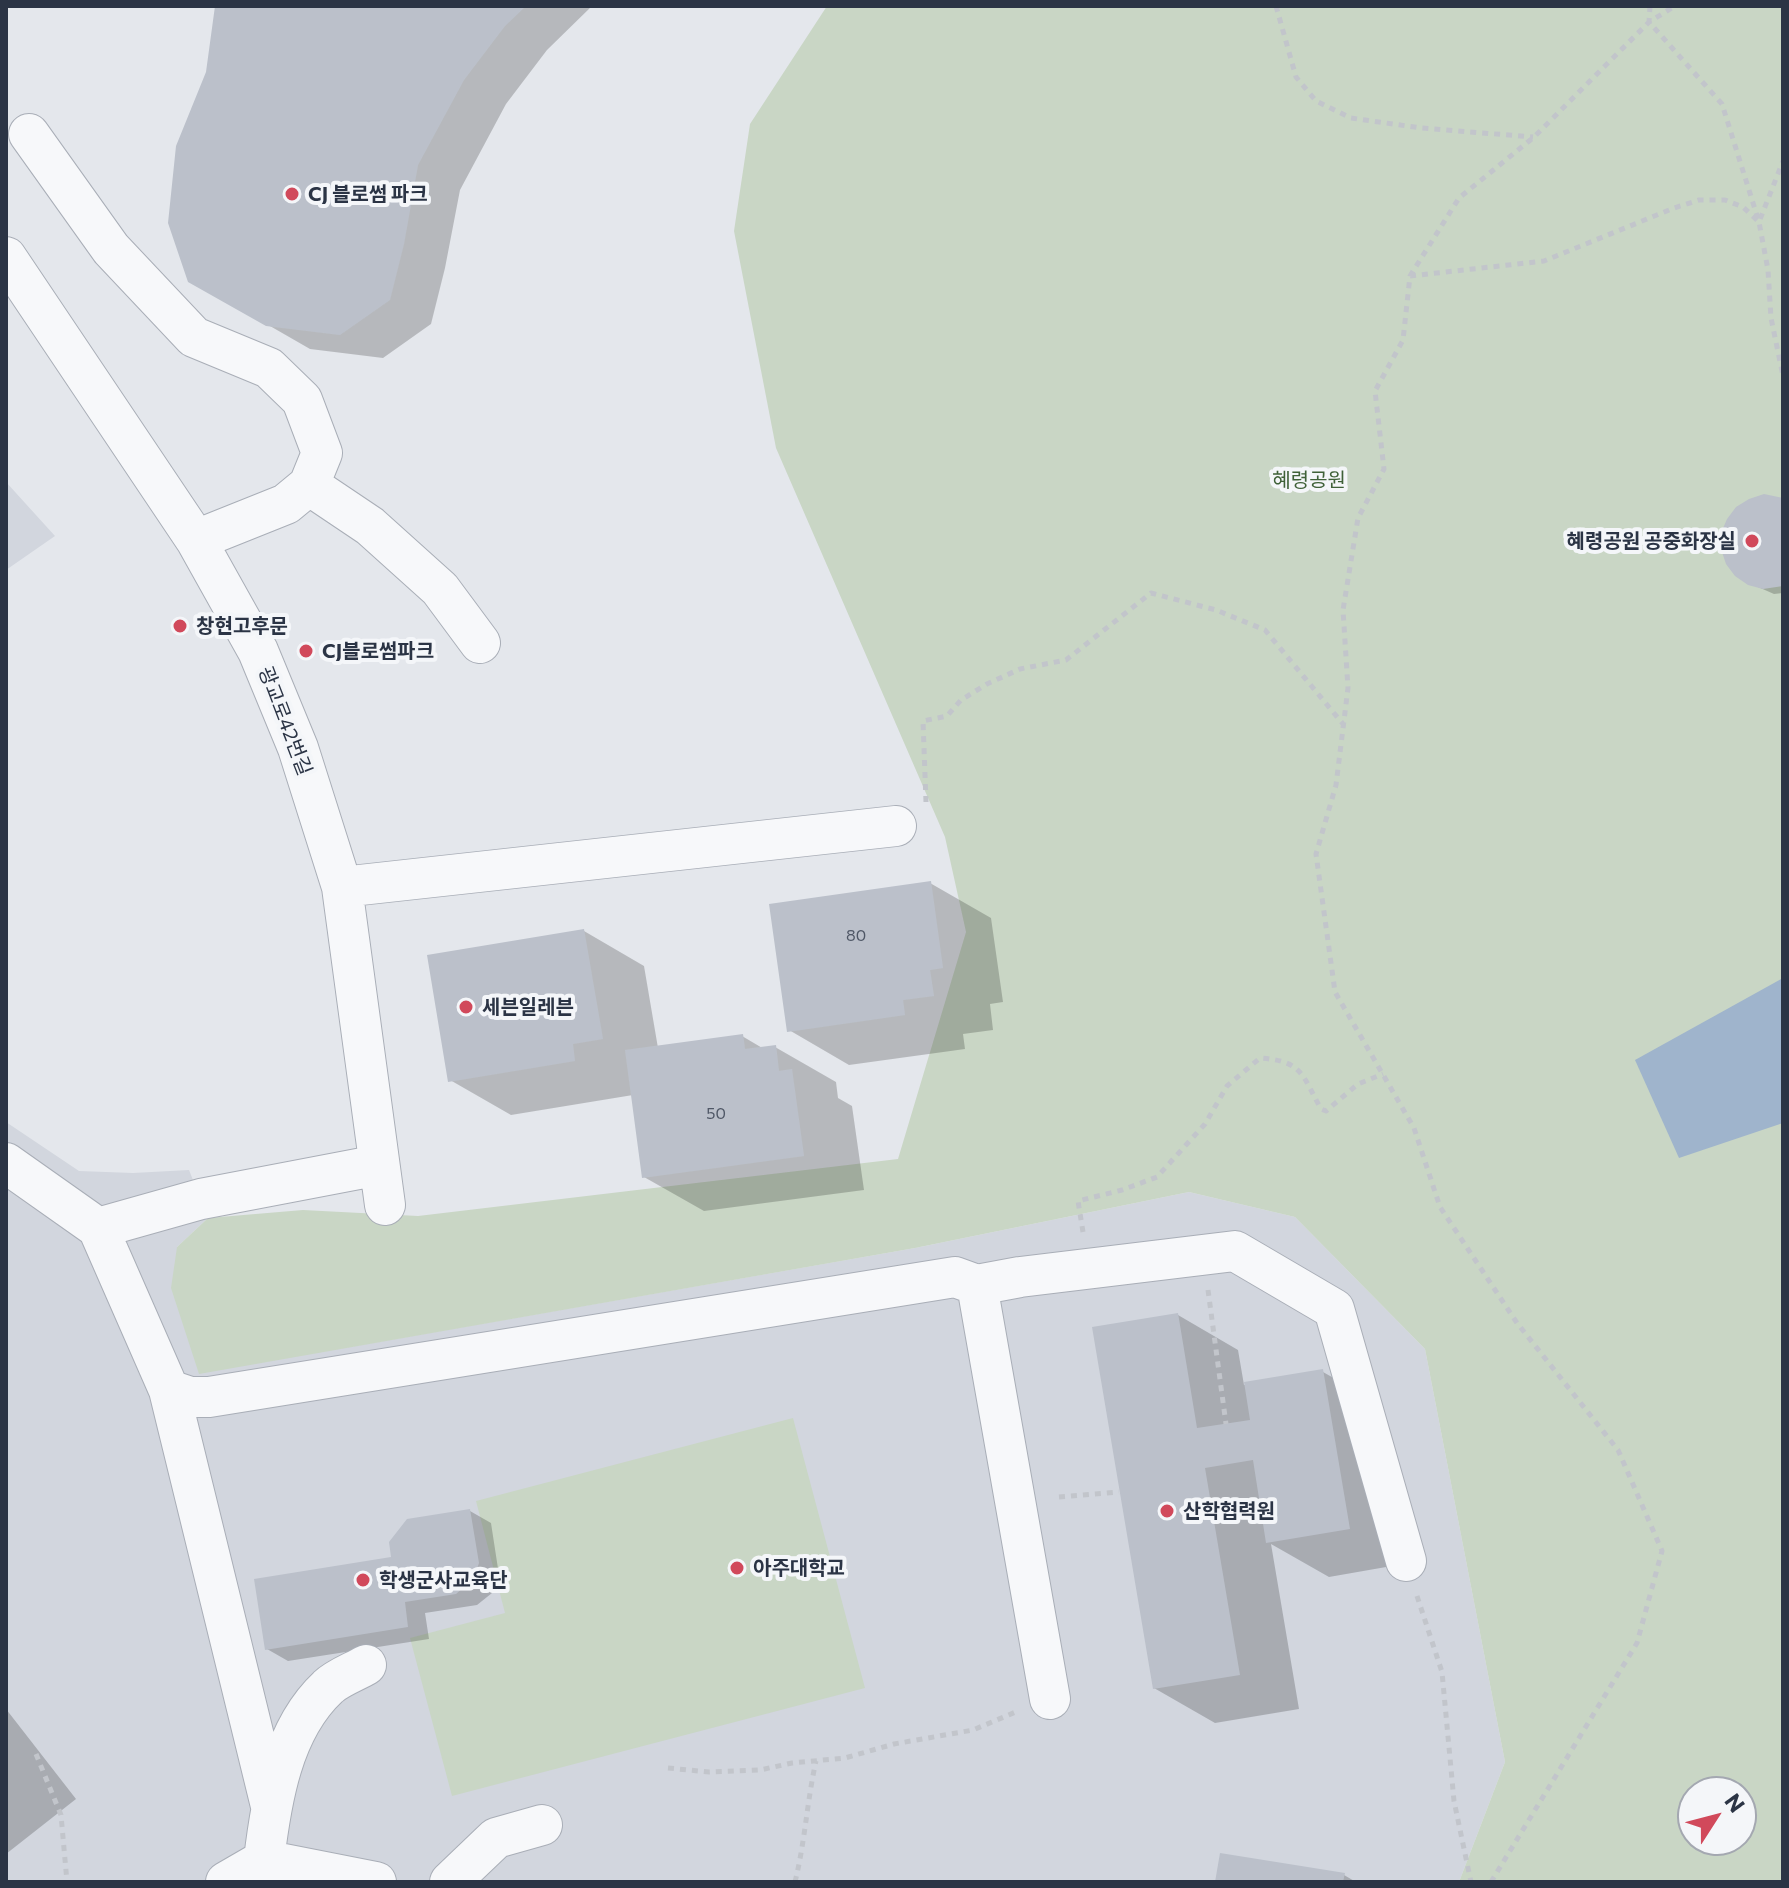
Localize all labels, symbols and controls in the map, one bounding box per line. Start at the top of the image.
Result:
place label: CJ 블로썸 파크 [308,182,428,206]
marker: CJ 블로썸 파크 [283,185,301,203]
park label: 혜령공원 [1272,468,1346,492]
place label: 혜령공원 공중화장실 [1567,529,1736,553]
marker: 혜령공원 공중화장실 [1743,532,1761,550]
place label: 창현고후문 [196,614,288,638]
marker: 창현고후문 [171,617,189,635]
place label: CJ블로썸파크 [322,639,434,663]
marker: CJ블로썸파크 [297,642,315,660]
street label: 광교로42번길 [253,663,317,779]
house number: 80 [846,926,866,946]
place label: 세븐일레븐 [482,995,574,1019]
marker: 세븐일레븐 [457,998,475,1016]
house number: 50 [706,1104,726,1124]
place label: 산학협력원 [1183,1499,1275,1523]
marker: 산학협력원 [1158,1502,1176,1520]
place label: 아주대학교 [753,1556,845,1580]
marker: 아주대학교 [728,1559,746,1577]
place label: 학생군사교육단 [379,1568,508,1592]
marker: 학생군사교육단 [354,1571,372,1589]
north arrow [1677,1776,1757,1856]
text: N [1719,1788,1751,1817]

